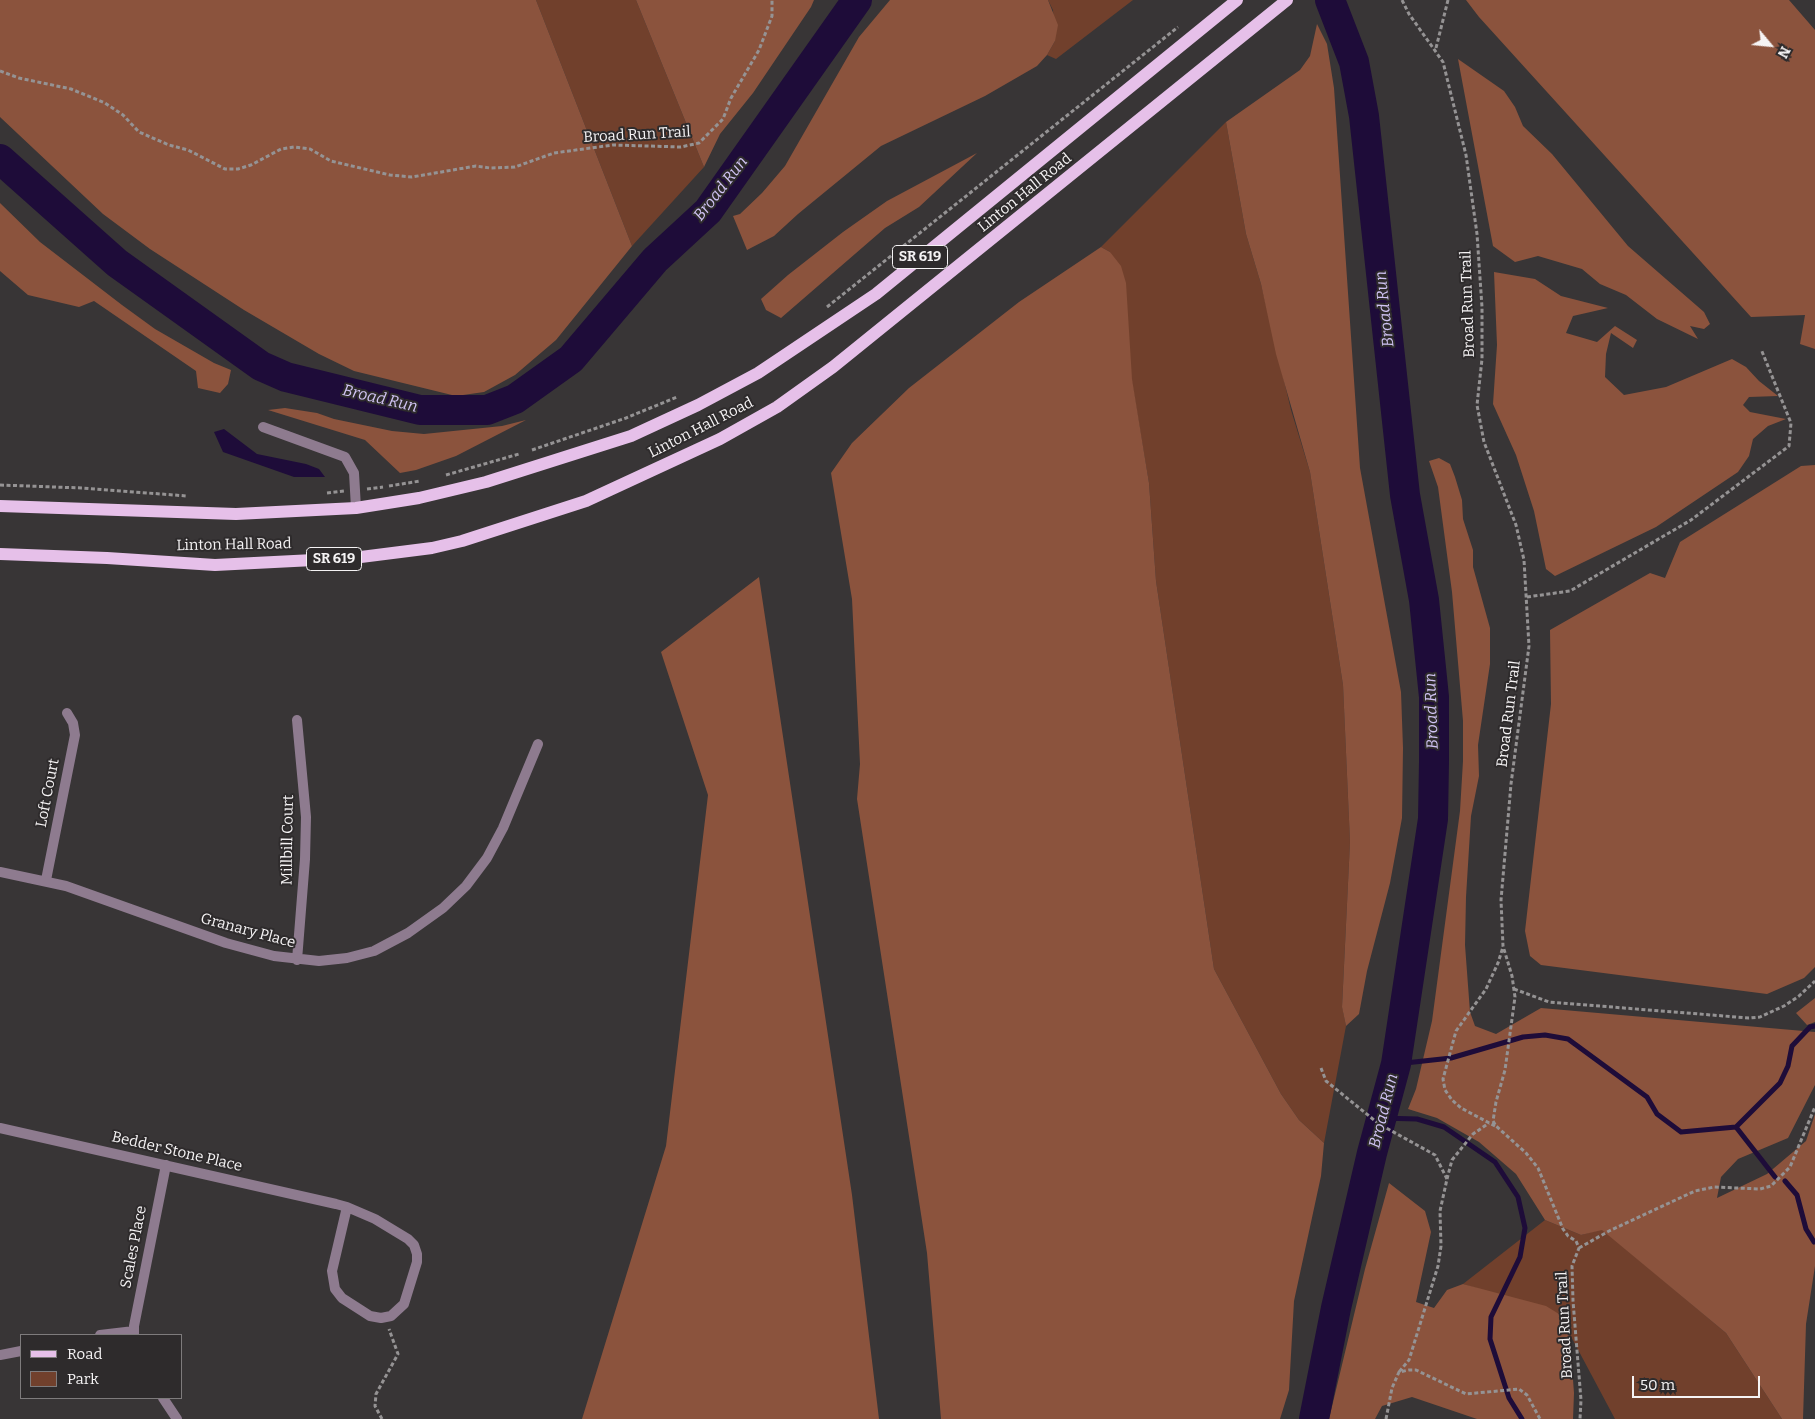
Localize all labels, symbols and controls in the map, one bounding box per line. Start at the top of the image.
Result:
north arrow [1745,20,1795,70]
text: N [1774,44,1794,61]
street label: Broad Run Trail [583,123,691,147]
street label: Linton Hall Road [975,150,1075,236]
water label: Broad Run [690,153,752,225]
road number: SR 619 [892,246,948,268]
street label: Broad Run Trail [1457,250,1479,358]
water label: Broad Run [1371,270,1399,348]
water label: Broad Run [341,381,419,417]
street label: Linton Hall Road [646,394,756,462]
street label: Linton Hall Road [176,535,292,555]
road number: SR 619 [306,548,362,570]
street label: Broad Run Trail [1494,660,1524,768]
water label: Broad Run [1421,673,1443,749]
street label: Loft Court [33,757,63,829]
street label: Millbill Court [278,795,298,885]
street label: Granary Place [199,910,297,952]
water label: Broad Run [1365,1072,1403,1150]
street label: Bedder Stone Place [110,1128,244,1176]
street label: Scales Place [117,1204,151,1290]
street label: Broad Run Trail [1553,1271,1577,1379]
legend [20,1334,182,1399]
text: Road [67,1345,102,1363]
scale bar [1635,1366,1762,1398]
text: Park [67,1370,99,1388]
text: 50 m [1640,1376,1675,1394]

